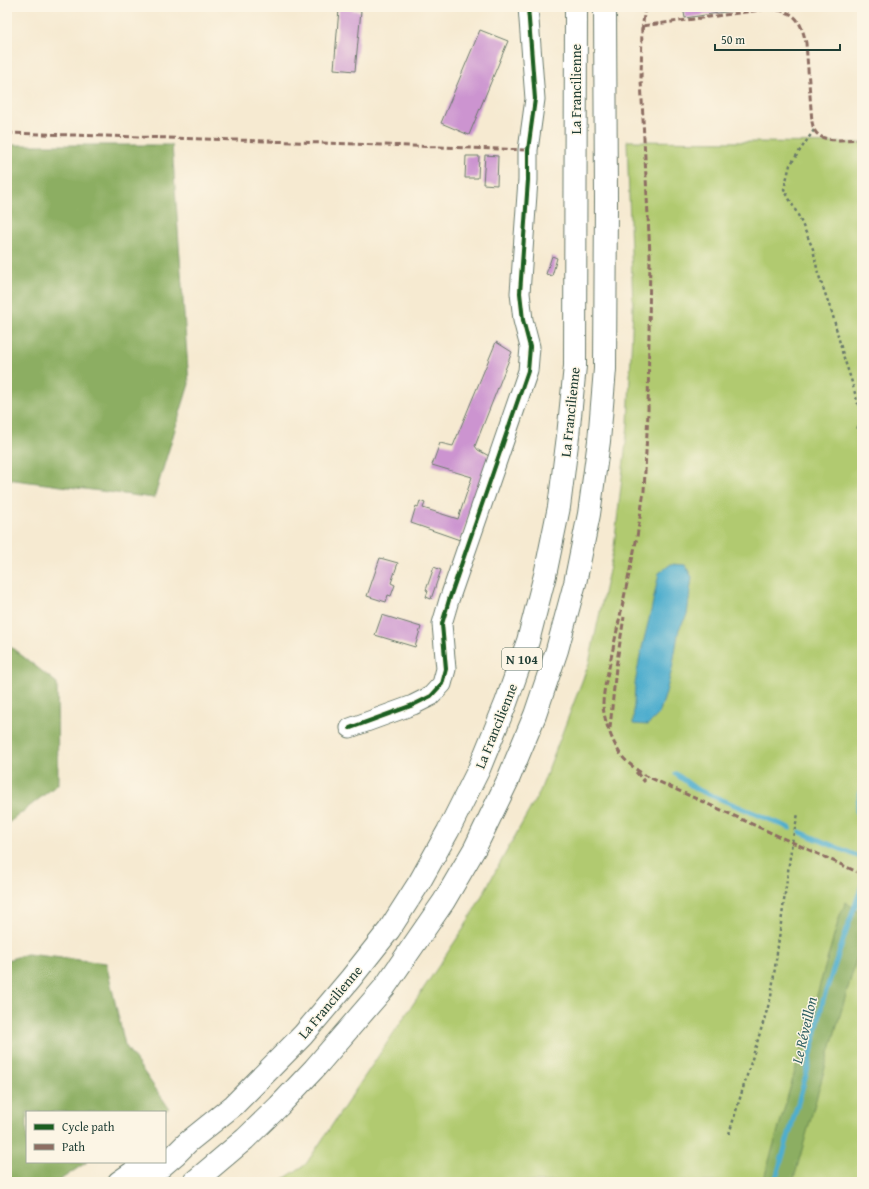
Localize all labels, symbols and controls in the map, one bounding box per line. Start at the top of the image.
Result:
scale bar [715,26,840,52]
text: 50 m [721,31,745,48]
street label: La Francilienne [566,43,586,134]
street label: La Francilienne [555,366,585,458]
road number: N 104 [502,648,542,670]
street label: La Francilienne [470,680,522,772]
street label: La Francilienne [293,961,367,1043]
water label: Le Réveillon [786,994,822,1066]
legend [26,1111,166,1163]
text: Cycle path [62,1118,115,1135]
text: Path [62,1138,85,1155]

